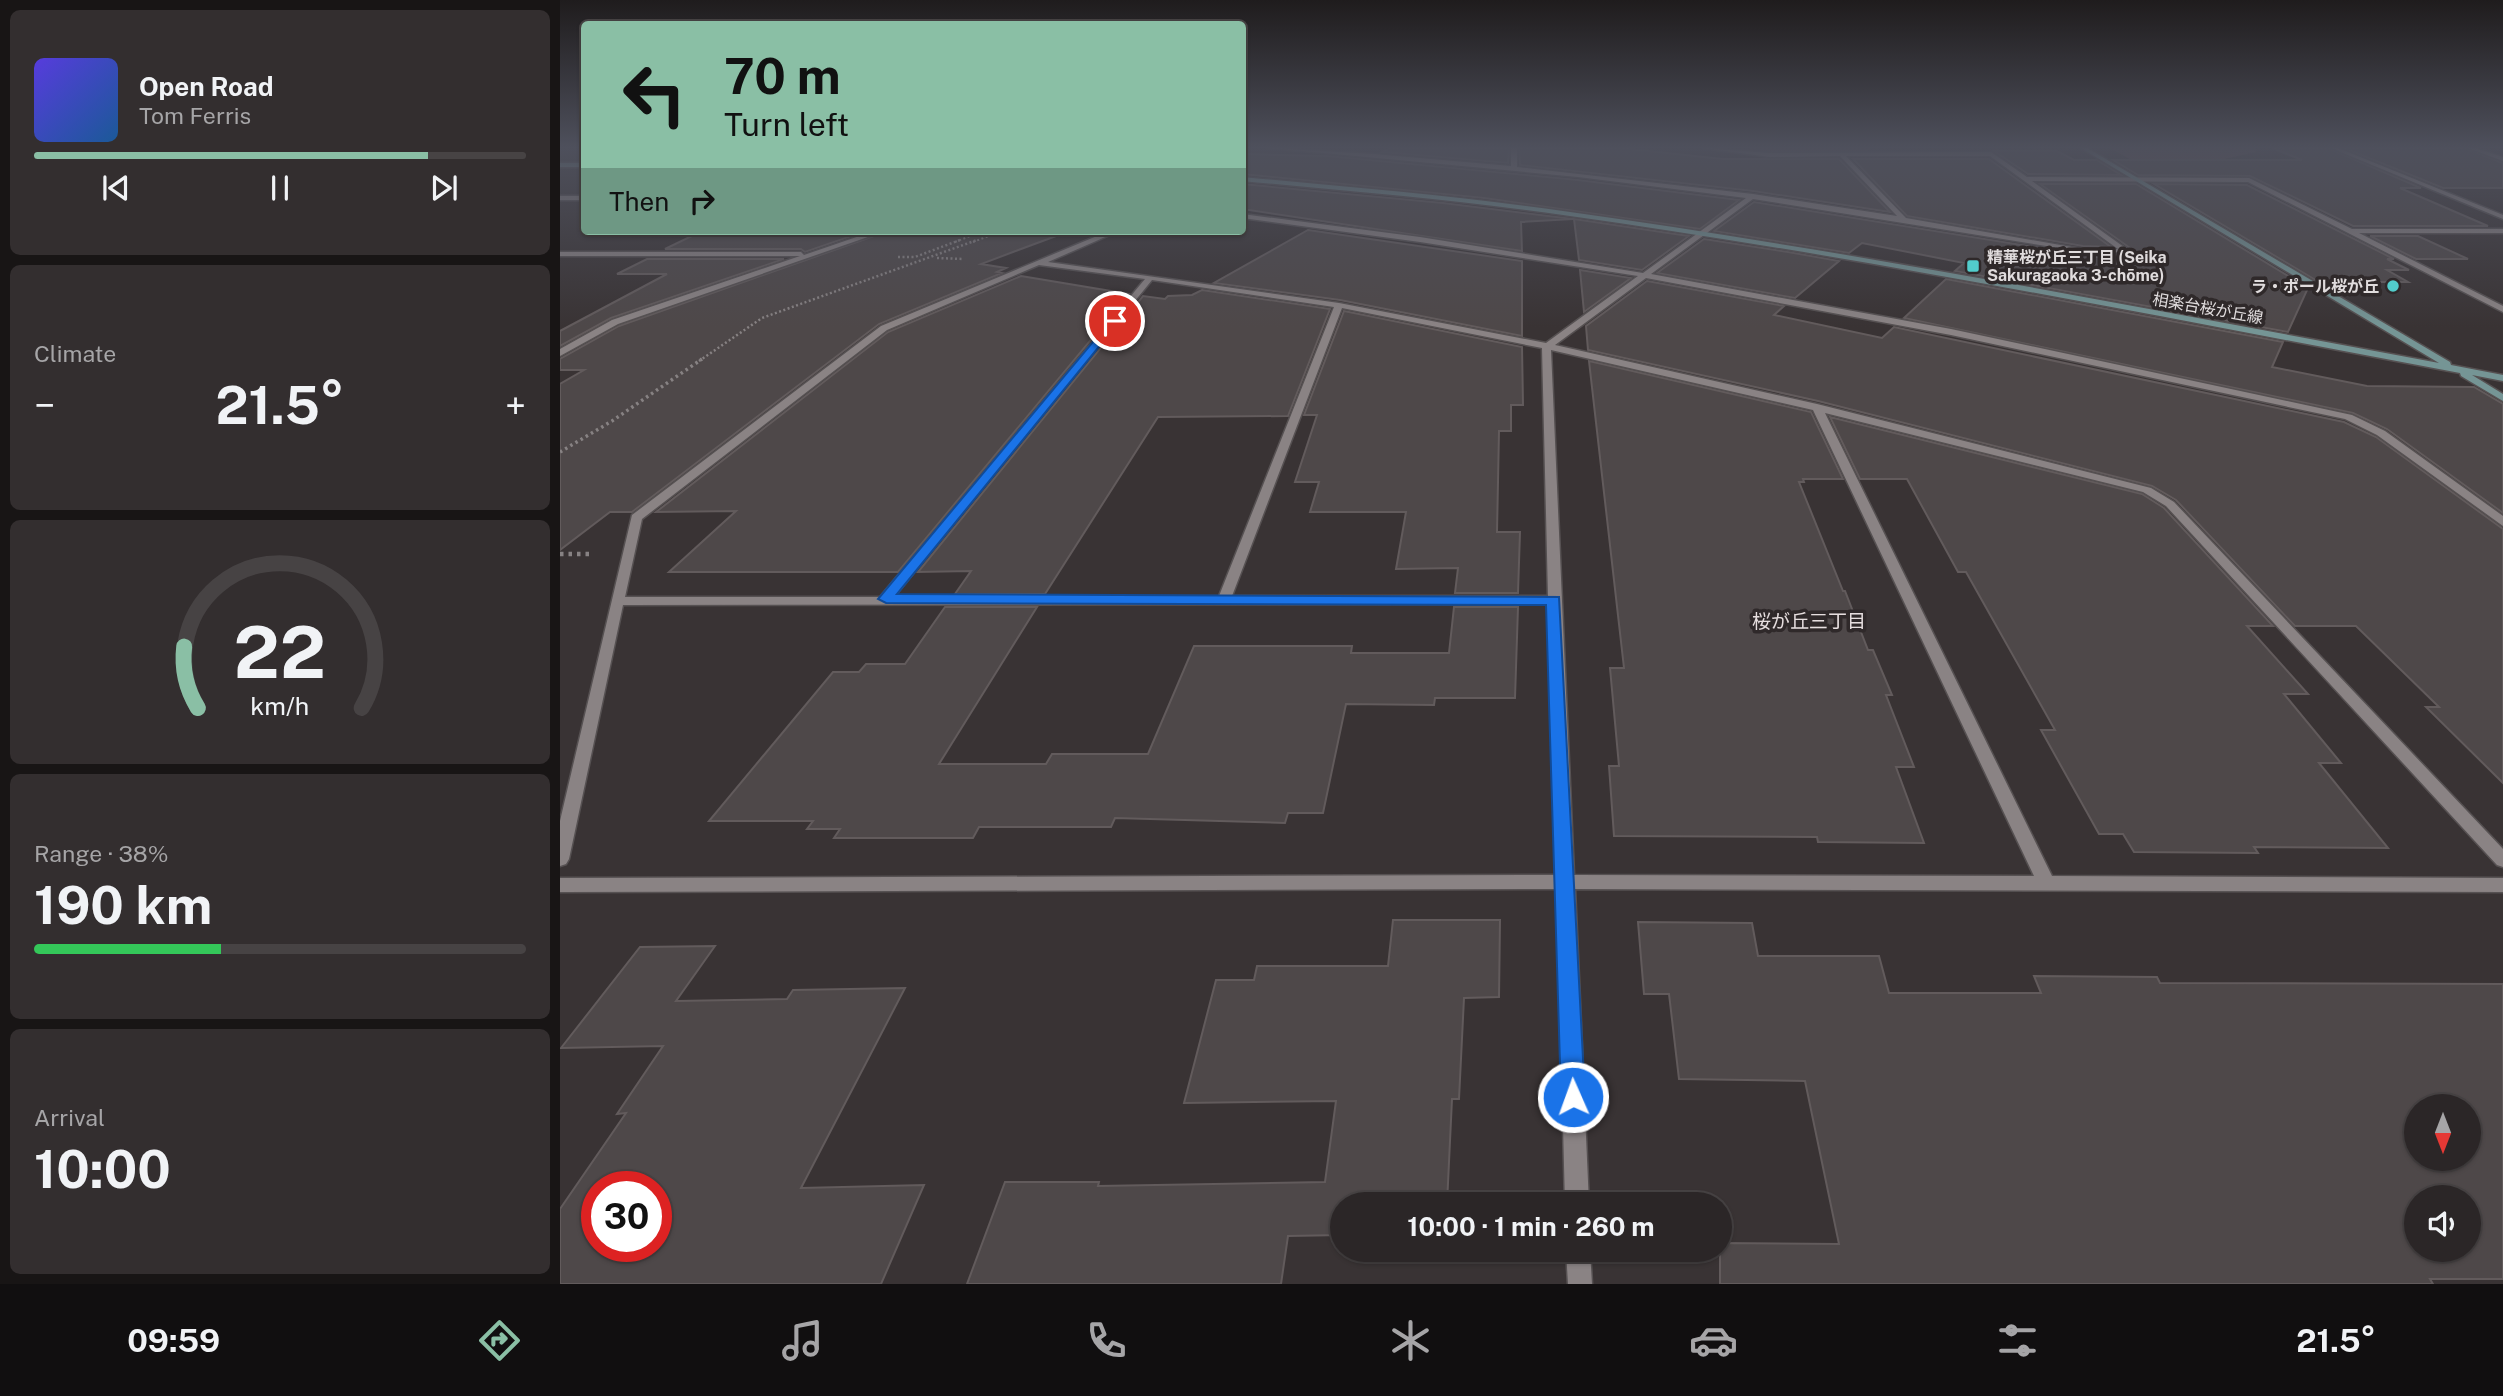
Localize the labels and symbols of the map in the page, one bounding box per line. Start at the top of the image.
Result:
place label: 精華桜が丘三丁目 (Seika Sakuragaoka 3-chōme) [1987,248,2167,285]
marker: 精華桜が丘三丁目 (Seika Sakuragaoka 3-chōme) [1965,258,1981,274]
place label: ラ・ポール桜が丘 [2251,277,2379,296]
marker: ラ・ポール桜が丘 [2385,278,2401,294]
street label: 相楽台桜が丘線 [2151,289,2265,328]
pin [1085,291,1145,351]
district label: 桜が丘三丁目 [1752,610,1866,632]
position arrow [1536,1060,1610,1134]
north arrow [2404,1094,2482,1171]
speed limit sign: 30 [581,1171,672,1262]

